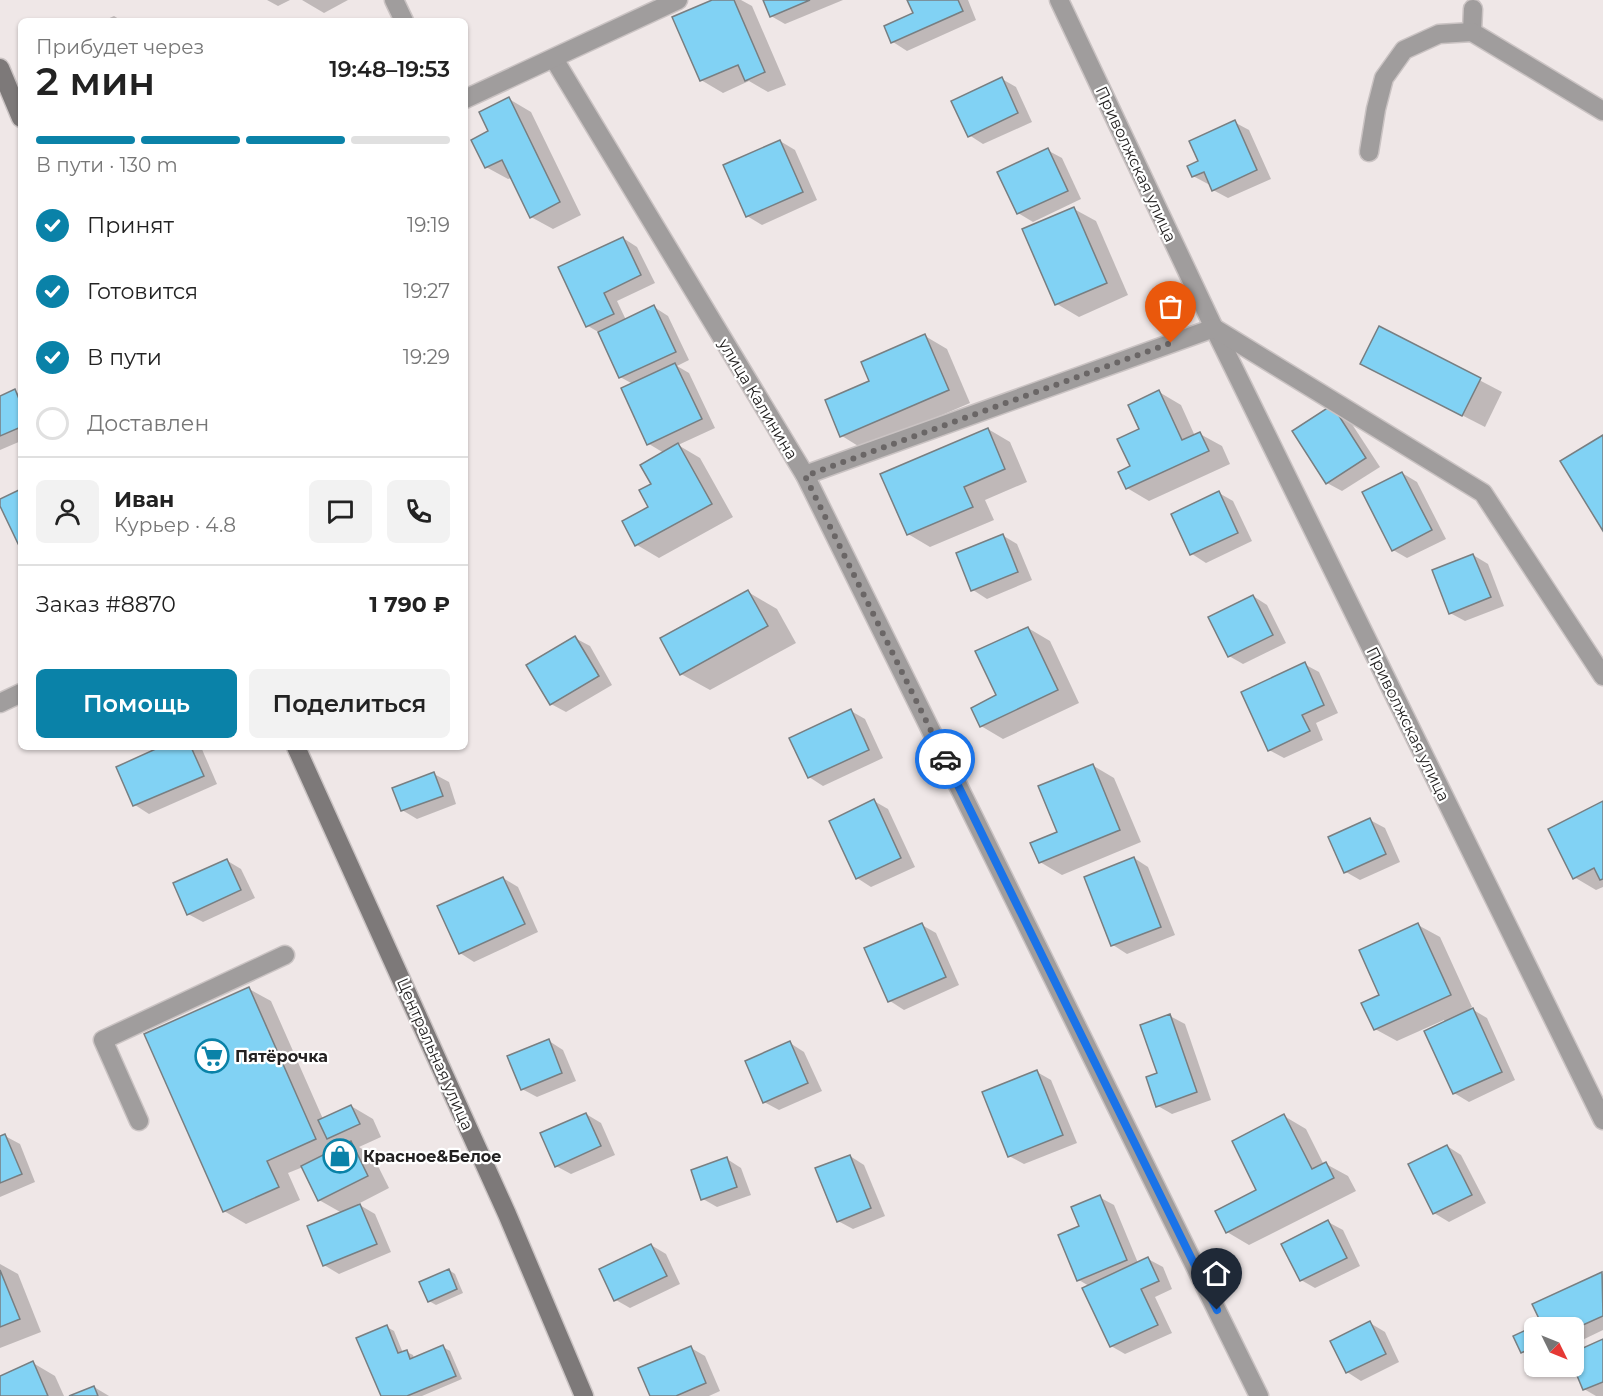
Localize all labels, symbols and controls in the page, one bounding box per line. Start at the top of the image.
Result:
text: Прибудет через [36,35,204,59]
text: 19:48–19:53 [329,56,450,83]
text: 2 мин [36,57,155,105]
street label: Приволжская улица [1092,83,1180,245]
text: В пути · 130 m [36,153,178,177]
icon: check [36,209,69,242]
text: Принят [87,212,174,239]
text: 19:19 [407,213,450,237]
icon: check [36,275,69,308]
text: Готовится [87,278,198,305]
text: 19:27 [403,279,450,303]
pin [1145,281,1196,343]
icon: bag [1154,290,1187,323]
street label: улица Калинина [714,334,802,463]
icon: check [36,341,69,374]
text: В пути [87,344,162,371]
text: 19:29 [403,345,450,369]
text: Доставлен [87,410,209,437]
button: person [36,480,99,543]
button: chat [309,480,372,543]
button: phone [387,480,450,543]
text: Иван [114,486,174,513]
text: Курьер · 4.8 [114,513,236,537]
text: Заказ #8870 [36,591,176,618]
text: 1 790 ₽ [369,591,450,618]
street label: Приволжская улица [1362,644,1454,804]
button: Помощь [36,669,237,738]
button: Поделиться [249,669,450,738]
courier [915,729,975,789]
icon: car [929,743,962,776]
street label: Центральная улица [393,975,477,1133]
supermarket icon: Пятёрочка [194,1038,230,1074]
place label: Пятёрочка [235,1047,328,1066]
shop icon: Красное&Белое [322,1138,358,1174]
place label: Красное&Белое [363,1147,502,1166]
pin [1191,1248,1242,1310]
icon: home [1200,1257,1233,1290]
north arrow [1524,1317,1584,1377]
map controls [1524,1317,1584,1377]

